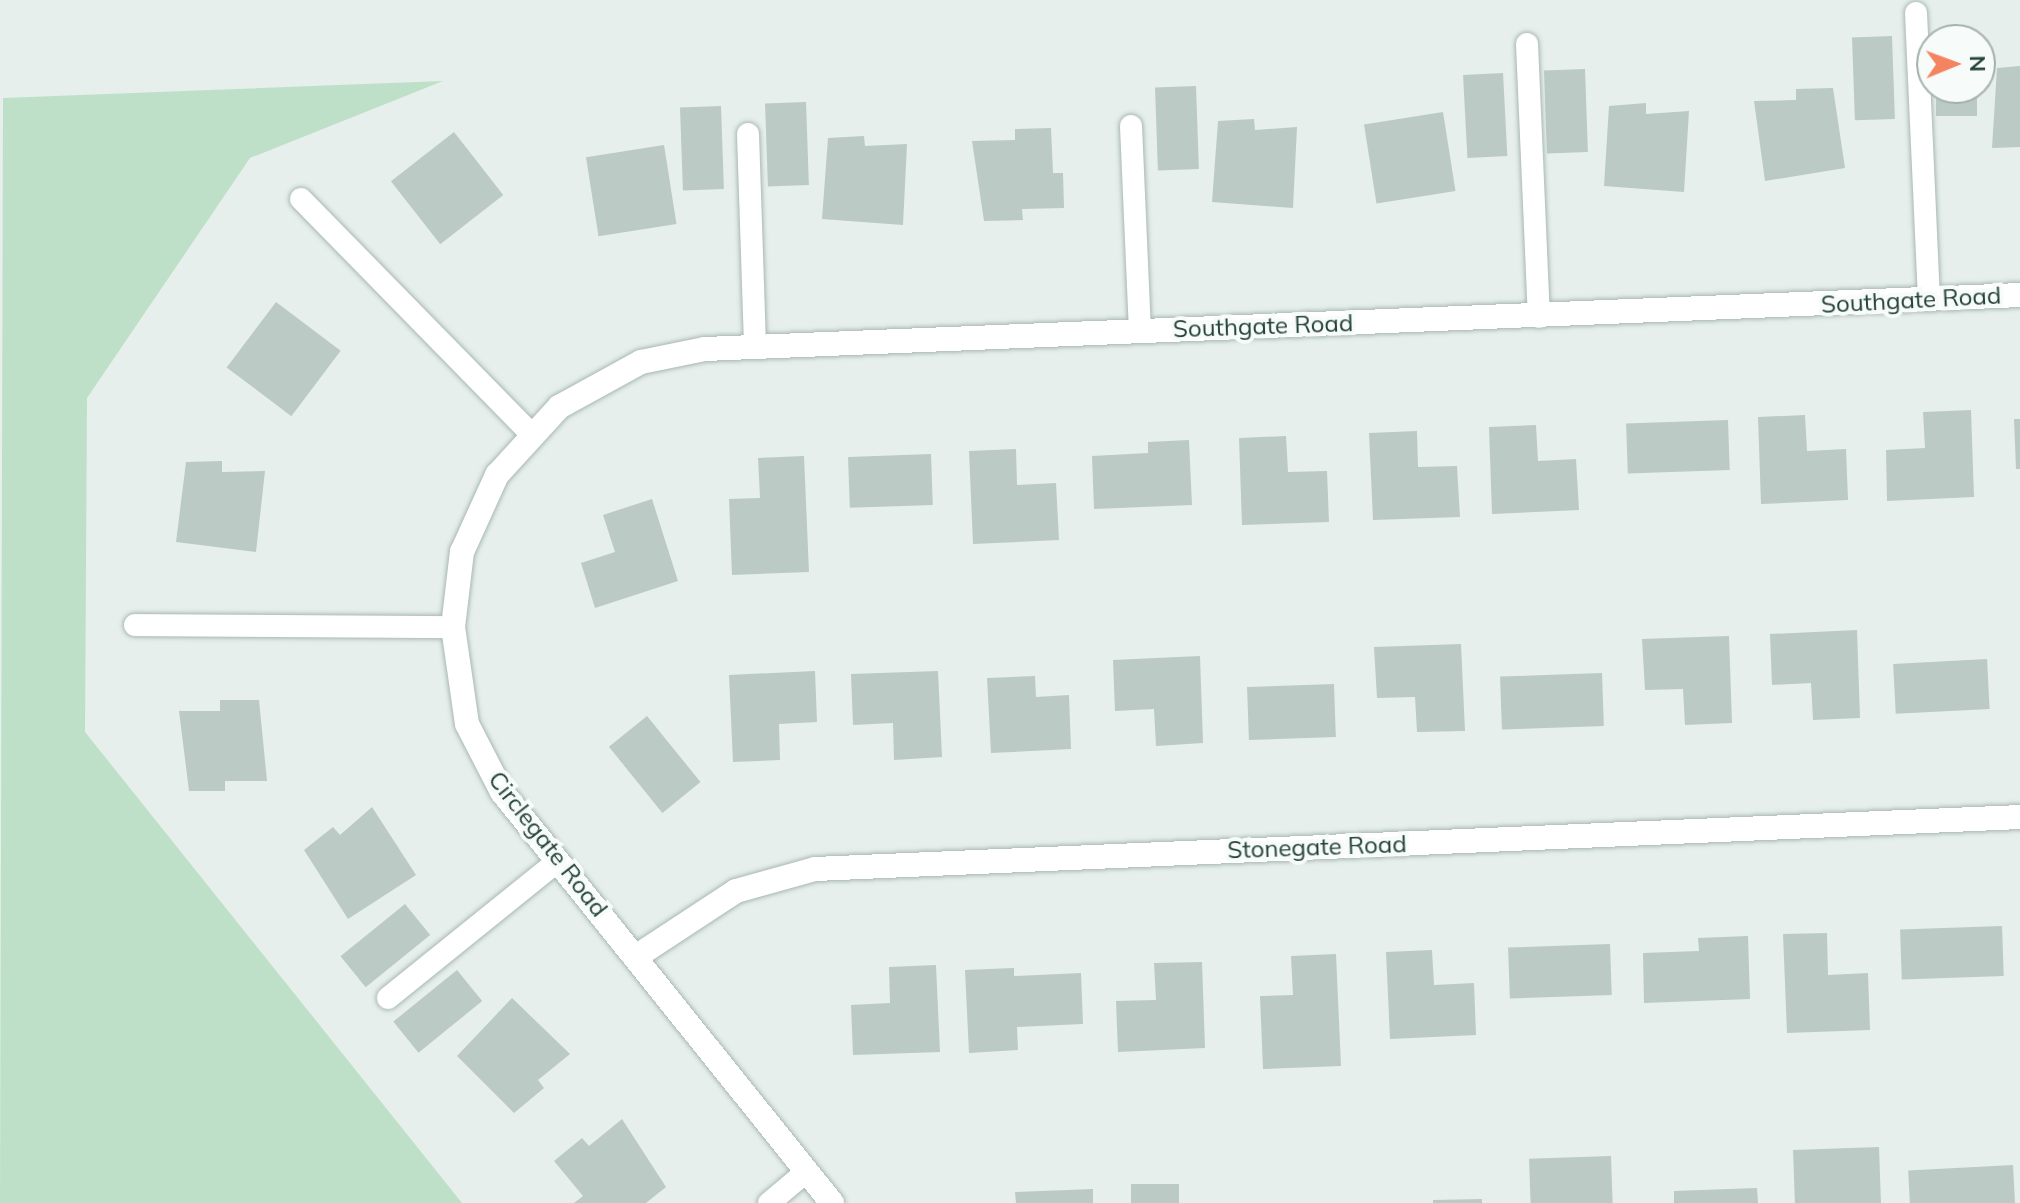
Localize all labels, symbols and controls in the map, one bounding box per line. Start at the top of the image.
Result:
north arrow [1916,24,1996,104]
text: N [1964,55,1992,72]
street label: Southgate Road [1820,281,2002,319]
street label: Southgate Road [1172,308,1354,344]
street label: Circlegate Road [482,766,614,922]
street label: Stonegate Road [1227,829,1407,865]

